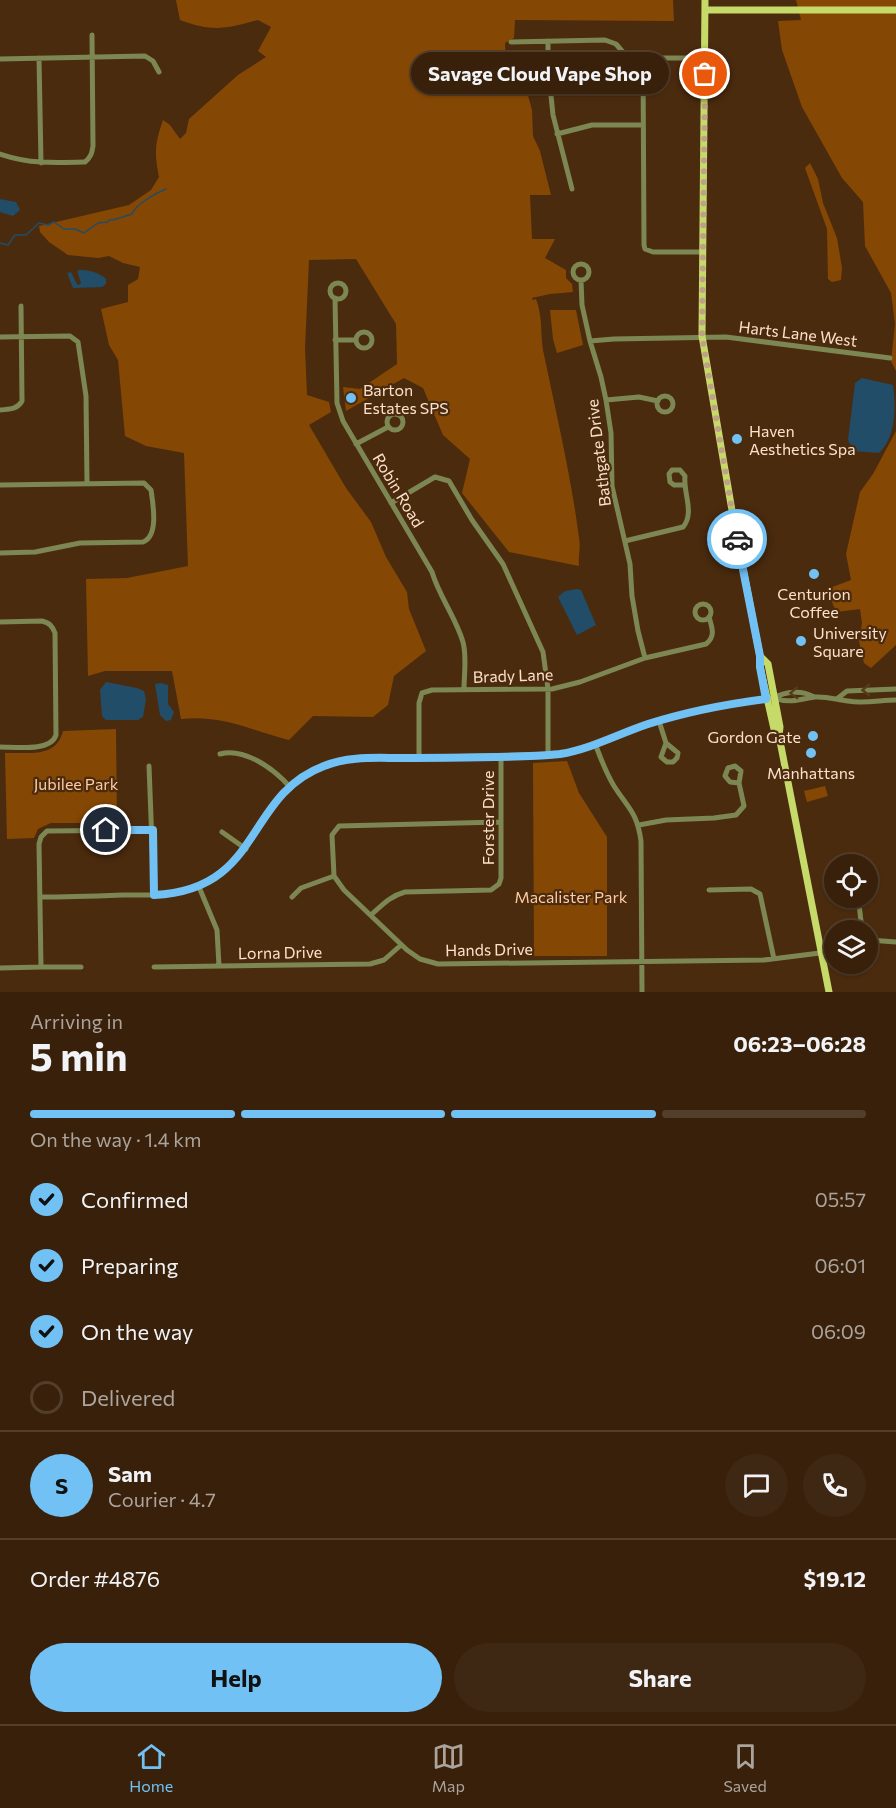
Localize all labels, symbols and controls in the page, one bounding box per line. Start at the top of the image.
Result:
pin [679,48,730,99]
callout: Savage Cloud Vape Shop [411,53,669,95]
icon: bag [688,57,721,90]
text: Savage Cloud Vape Shop [428,61,652,85]
street label: Harts Lane West [738,316,859,350]
place label: Barton Estates SPS [363,380,449,417]
marker: Barton Estates SPS [344,391,358,405]
street label: Bathgate Drive [582,398,614,508]
place label: Haven Aesthetics Spa [749,421,856,458]
marker: Haven Aesthetics Spa [730,432,744,446]
street label: Robin Road [369,450,429,530]
courier [707,509,767,569]
icon: car [721,523,754,556]
marker: Centurion Coffee [807,567,821,581]
place label: Centurion Coffee [777,584,851,621]
place label: University Square [813,623,887,660]
marker: University Square [794,634,808,648]
street label: Brady Lane [472,664,554,686]
one-way arrow [861,684,870,696]
one-way arrow [789,686,798,699]
place label: Gordon Gate [708,727,801,746]
marker: Gordon Gate [806,729,820,743]
marker: Manhattans [804,746,818,760]
place label: Manhattans [767,763,855,782]
street label: Forster Drive [478,771,497,865]
park label: Jubilee Park [34,774,119,793]
pin [80,804,131,855]
icon: home [89,813,122,846]
map controls [824,854,878,974]
button: locate [824,854,878,908]
park label: Macalister Park [514,887,628,906]
button: layers [824,920,878,974]
street label: Hands Drive [445,939,533,959]
street label: Lorna Drive [238,942,322,962]
text: Arriving in [30,1009,123,1033]
text: 06:23–06:28 [733,1030,866,1057]
text: 5 min [30,1031,128,1079]
text: On the way · 1.4 km [30,1127,202,1151]
icon: check [30,1183,63,1216]
text: Confirmed [81,1186,188,1213]
text: 05:57 [815,1187,866,1211]
icon: check [30,1249,63,1282]
text: Preparing [81,1252,178,1279]
text: 06:01 [814,1253,866,1277]
icon: check [30,1315,63,1348]
text: On the way [81,1318,193,1345]
text: 06:09 [811,1319,866,1343]
text: Delivered [81,1384,175,1411]
button: chat [725,1454,788,1517]
button: phone [803,1454,866,1517]
text: Sam [108,1460,152,1487]
text: S [55,1472,68,1499]
text: Courier · 4.7 [108,1487,216,1511]
text: Order #4876 [30,1565,160,1592]
text: $19.12 [803,1565,866,1592]
button: Help [30,1643,442,1712]
button: Share [454,1643,866,1712]
tab: Home [129,1740,173,1795]
tab: Map [432,1740,465,1795]
tab: Saved [723,1740,767,1795]

